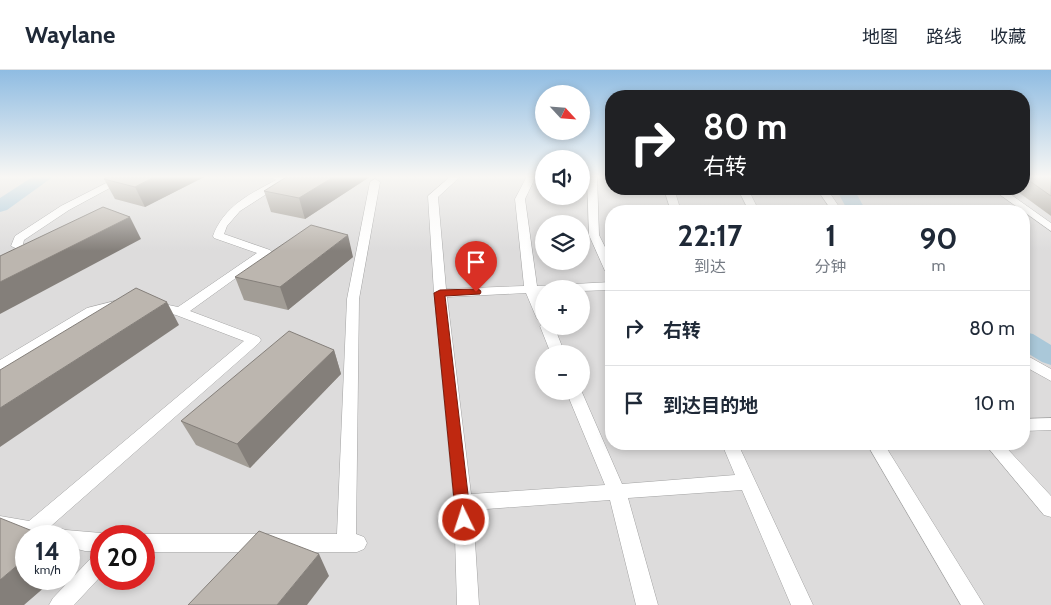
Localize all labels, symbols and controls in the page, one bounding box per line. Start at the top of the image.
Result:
text: Waylane [25,20,115,49]
text: 地图 [862,26,898,48]
text: 路线 [926,26,962,48]
text: 收藏 [990,26,1026,48]
north arrow [535,85,590,140]
map controls [535,85,590,400]
text: 80 m [703,105,787,148]
icon: right [620,110,685,175]
button: sound [535,150,590,205]
text: 右转 [703,153,747,180]
button: layers [535,215,590,270]
text: 22:17 [678,217,742,254]
text: 1 [825,217,836,254]
text: 90 [919,220,957,257]
pin [455,241,497,292]
icon: arrive [462,248,490,276]
text: m [931,256,945,275]
text: 到达 [694,257,726,276]
text: 分钟 [815,257,847,276]
button: + [535,280,590,335]
icon: right [620,314,648,342]
text: 80 m [969,317,1015,340]
text: 右转 [663,319,701,342]
button: − [535,345,590,400]
icon: arrive [620,389,648,417]
text: 10 m [975,392,1015,415]
text: 到达目的地 [663,394,758,417]
position arrow [437,493,489,545]
speed limit sign: 20 [90,525,155,590]
text: 14 [35,536,60,566]
text: km/h [34,562,61,577]

